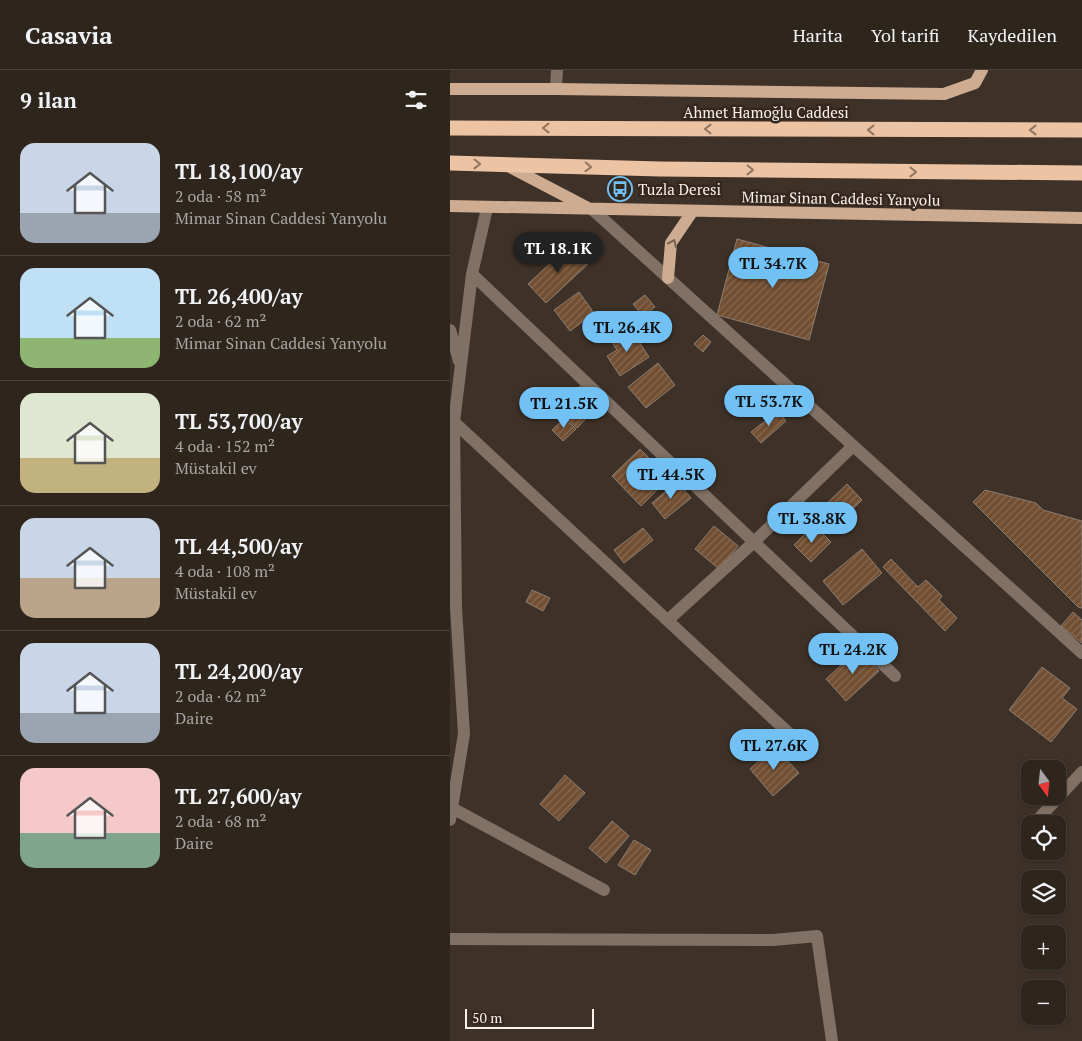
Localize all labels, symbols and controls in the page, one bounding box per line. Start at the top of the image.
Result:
text: Casavia [25,19,113,51]
text: Harita [793,23,843,47]
text: Yol tarifi [871,23,940,47]
text: Kaydedilen [968,23,1057,47]
text: 9 ilan [20,86,77,114]
icon: filters [402,86,430,114]
street label: Ahmet Hamoğlu Caddesi [683,102,849,122]
one-way arrow [542,123,550,133]
one-way arrow [704,124,712,134]
one-way arrow [867,125,874,135]
one-way arrow [1029,125,1037,135]
text: TL 18,100/ay [175,157,303,185]
one-way arrow [474,159,481,169]
one-way arrow [584,162,592,172]
icon: home [60,163,120,223]
one-way arrow [746,165,754,175]
one-way arrow [909,167,917,177]
bus stop icon: Tuzla Deresi [607,176,633,202]
place label: Tuzla Deresi [638,179,721,199]
text: 2 oda · 58 m² [175,185,267,207]
street label: Mimar Sinan Caddesi Yanyolu [741,186,941,210]
text: Mimar Sinan Caddesi Yanyolu [175,207,387,229]
pin: TL 18.1K [506,232,610,274]
text: TL 18.1K [524,237,592,259]
one-way arrow [667,239,678,248]
pin: TL 34.7K [721,246,825,289]
text: TL 34.7K [739,252,807,274]
text: TL 26,400/ay [175,282,303,310]
icon: home [60,288,120,348]
text: 2 oda · 62 m² [175,310,267,332]
pin: TL 26.4K [575,310,679,353]
text: TL 26.4K [593,316,661,338]
text: Mimar Sinan Caddesi Yanyolu [175,332,387,354]
pin: TL 53.7K [717,384,821,427]
pin: TL 21.5K [512,386,616,429]
text: TL 53.7K [735,390,803,412]
text: TL 21.5K [530,392,598,414]
text: TL 53,700/ay [175,407,303,435]
icon: home [60,413,120,473]
text: 4 oda · 152 m² [175,435,275,457]
text: Müstakil ev [175,457,257,479]
pin: TL 44.5K [619,458,723,500]
text: TL 44.5K [637,463,705,485]
pin: TL 38.8K [760,502,864,544]
text: TL 38.8K [778,507,846,529]
text: TL 44,500/ay [175,532,303,560]
icon: home [60,538,120,598]
text: 4 oda · 108 m² [175,560,275,582]
text: Müstakil ev [175,582,257,604]
pin: TL 24.2K [801,632,905,675]
text: TL 24.2K [819,638,887,660]
text: TL 24,200/ay [175,657,303,685]
icon: home [60,663,120,723]
text: 2 oda · 62 m² [175,685,267,707]
text: Daire [175,707,213,729]
pin: TL 27.6K [722,728,826,771]
text: TL 27.6K [741,734,807,756]
north arrow [1021,760,1066,805]
map controls [1021,760,1066,1025]
text: TL 27,600/ay [175,782,302,810]
icon: home [60,788,120,848]
text: 2 oda · 68 m² [175,810,267,832]
button: locate [1021,815,1066,860]
text: Daire [175,832,213,854]
button: layers [1021,870,1066,915]
button: + [1021,925,1066,970]
button: − [1021,980,1066,1025]
scale bar [465,1006,594,1029]
text: 50 m [472,1008,502,1027]

